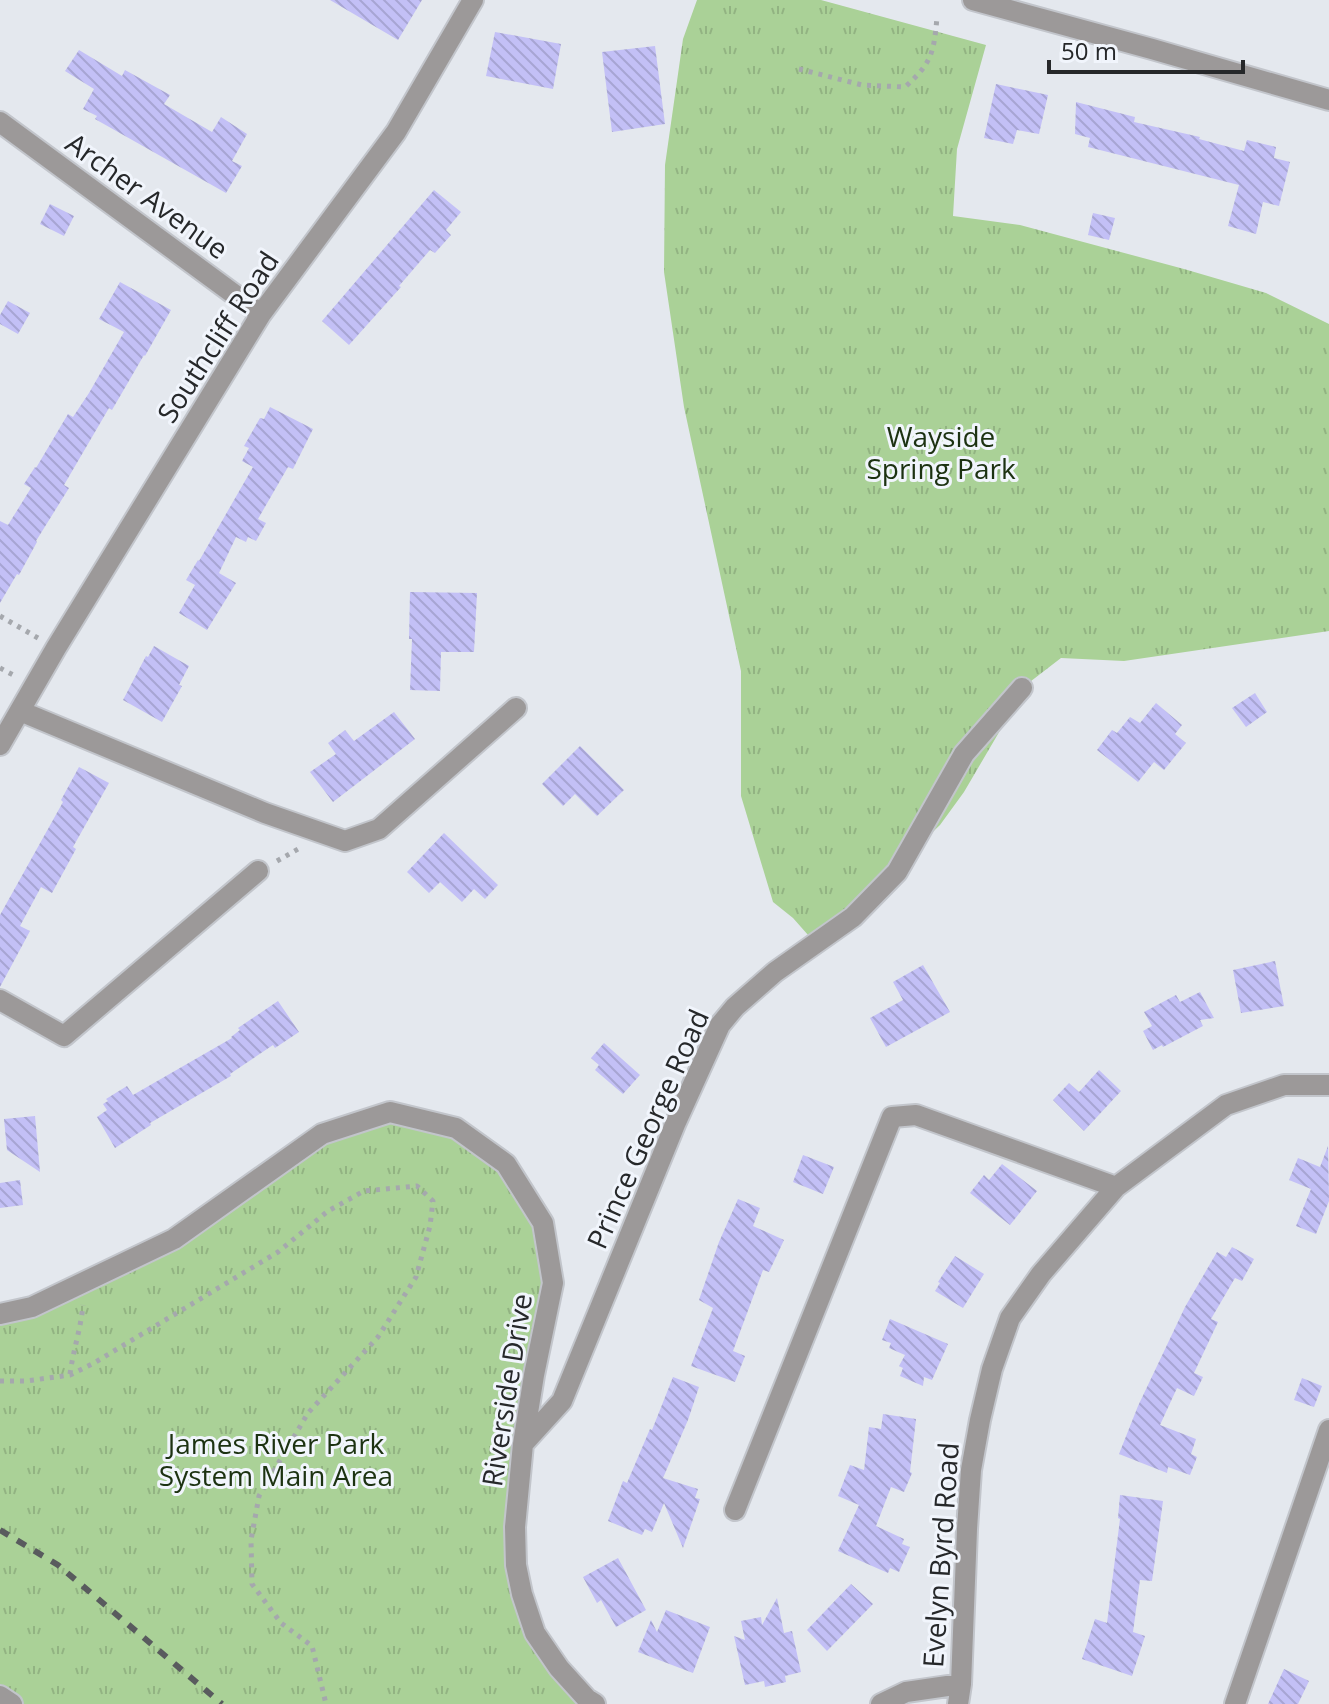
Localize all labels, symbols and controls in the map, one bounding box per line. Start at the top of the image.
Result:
scale bar [1049,24,1243,74]
text: 50 m [1061,34,1117,67]
street label: Archer Avenue [59,123,236,267]
street label: Southcliff Road [148,243,287,429]
park label: Wayside Spring Park [866,417,1016,487]
street label: Prince George Road [577,1003,717,1254]
street label: Riverside Drive [472,1291,540,1489]
park label: James River Park System Main Area [159,1424,393,1494]
street label: Evelyn Byrd Road [913,1441,967,1669]

